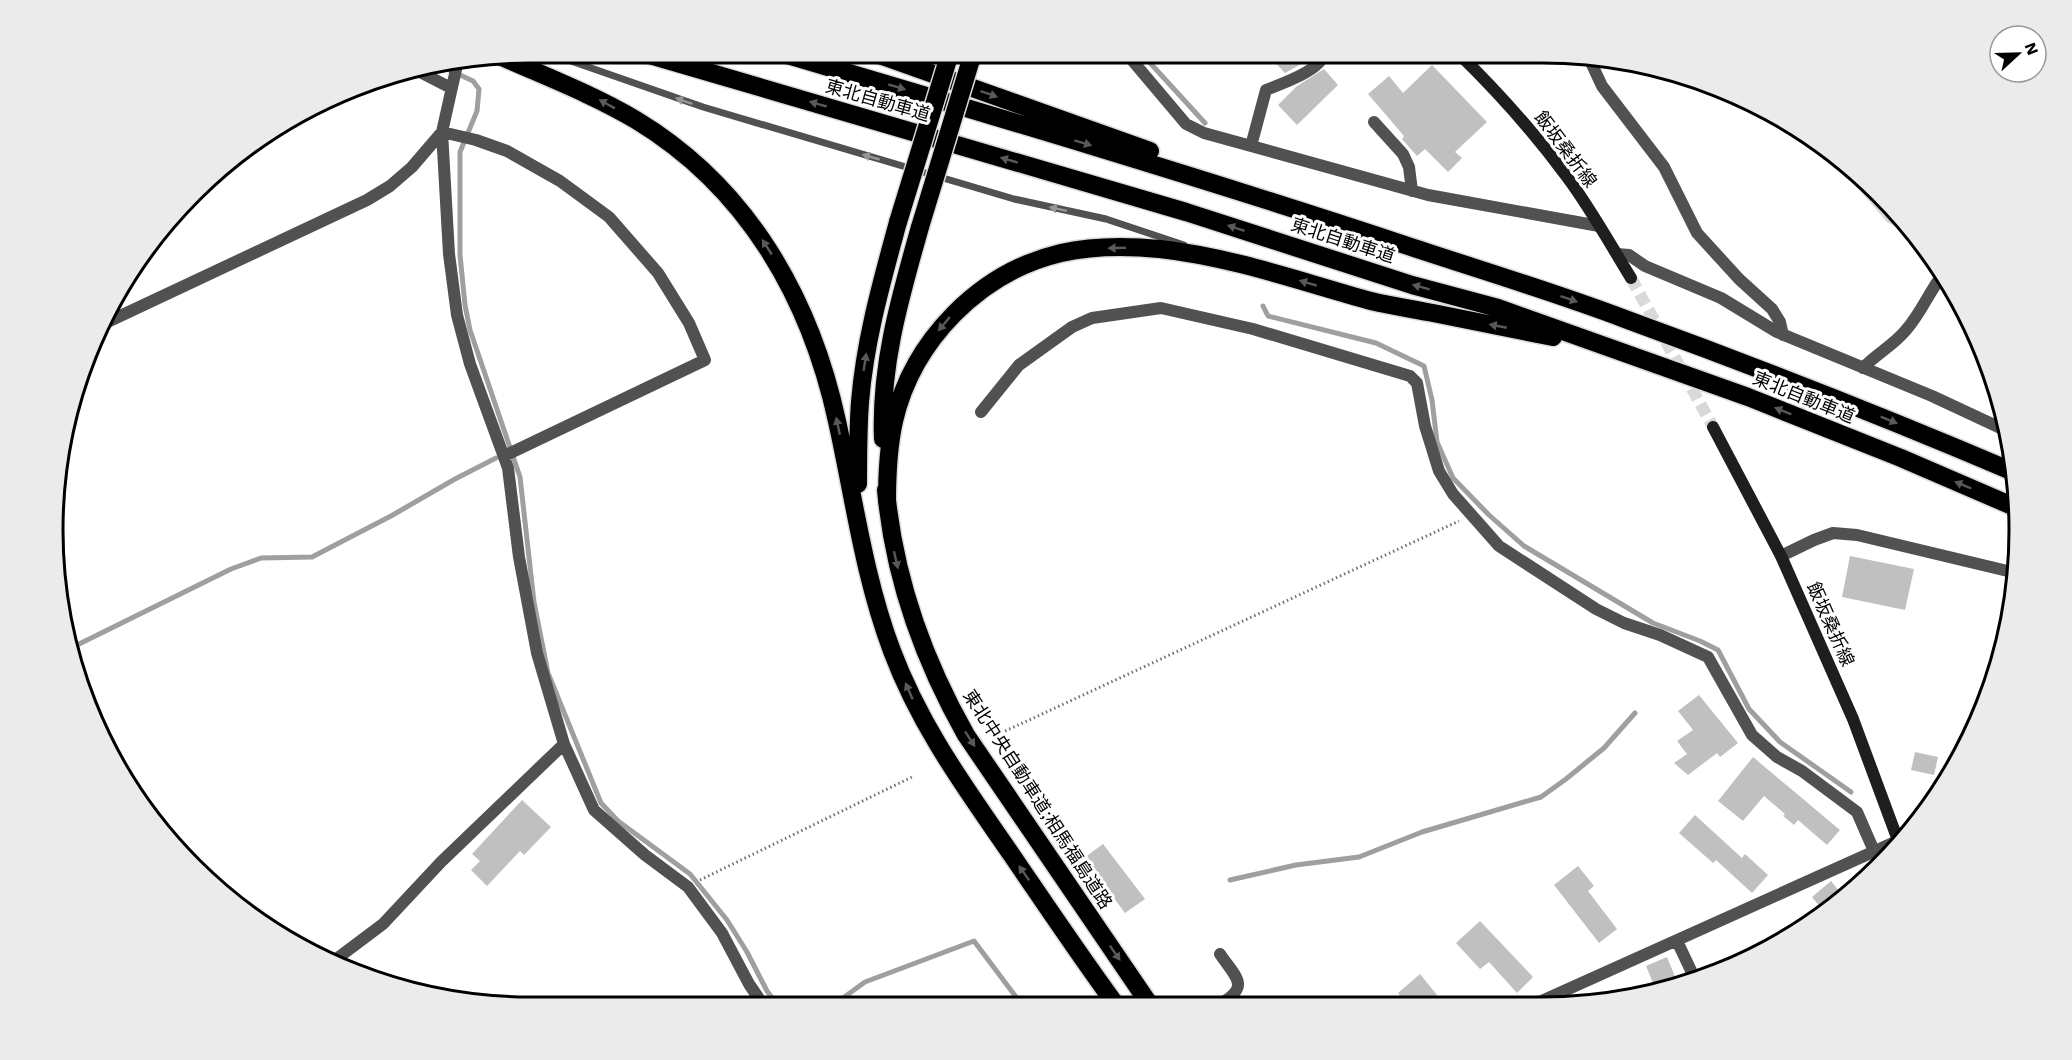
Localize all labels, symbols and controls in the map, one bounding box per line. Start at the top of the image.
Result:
north arrow [1988,24,2048,84]
text: N [2020,40,2042,58]
street label: 東北自動車道 [823,75,933,125]
one-way arrow [888,83,906,92]
one-way arrow [980,90,998,99]
one-way arrow [675,95,693,105]
one-way arrow [599,99,616,109]
one-way arrow [809,99,827,108]
street label: 飯坂桑折線 [1531,107,1601,191]
one-way arrow [1074,139,1092,148]
one-way arrow [862,152,880,161]
one-way arrow [1000,155,1018,164]
one-way arrow [1049,203,1068,213]
street label: 東北自動車道 [1288,213,1398,267]
one-way arrow [1227,223,1245,232]
one-way arrow [761,239,772,255]
one-way arrow [1107,244,1126,253]
one-way arrow [1299,278,1317,287]
one-way arrow [1412,282,1431,292]
one-way arrow [1560,295,1578,305]
one-way arrow [938,317,951,332]
one-way arrow [1488,321,1507,330]
one-way arrow [861,352,870,371]
street label: 東北自動車道 [1750,367,1858,427]
one-way arrow [1773,406,1791,416]
one-way arrow [1880,415,1898,425]
one-way arrow [833,417,843,436]
one-way arrow [1954,480,1972,489]
one-way arrow [892,550,902,569]
street label: 飯坂桑折線 [1803,579,1859,669]
one-way arrow [904,682,913,699]
street label: 東北中央自動車道;相馬福島道路 [959,685,1117,913]
one-way arrow [964,731,975,748]
one-way arrow [1018,865,1030,881]
one-way arrow [1109,944,1121,960]

